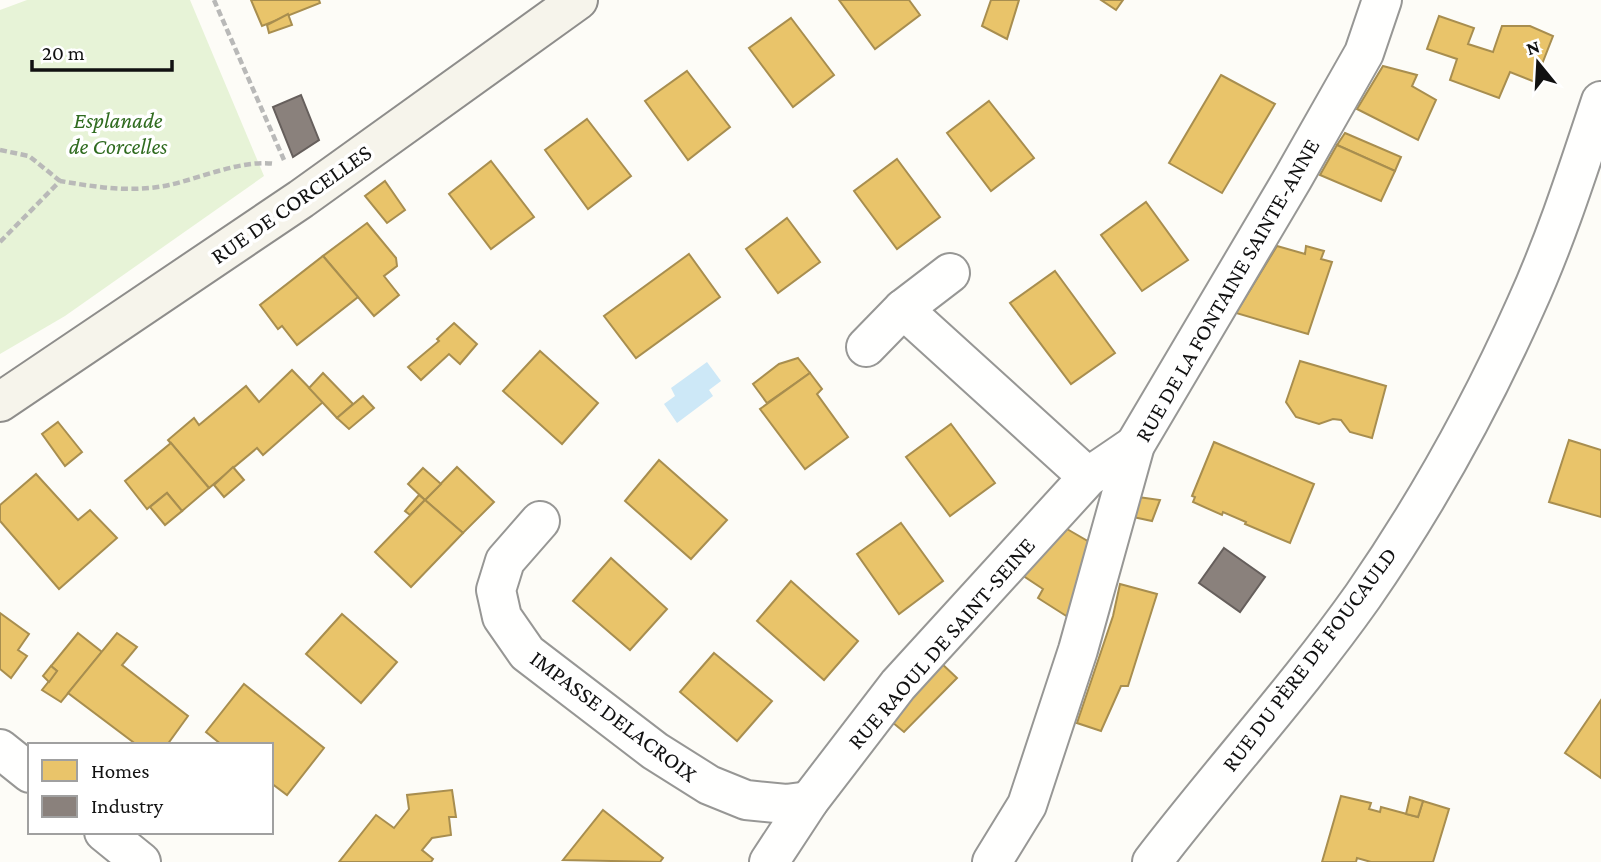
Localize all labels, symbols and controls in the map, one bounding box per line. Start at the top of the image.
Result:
scale bar [32,28,172,72]
north arrow [1503,28,1573,98]
text: N [1523,35,1542,59]
text: 20 m [42,41,85,65]
park label: Esplanade de Corcelles [69,107,168,159]
street label: RUE DE LA FONTAINE SAINTE-ANNE [1129,134,1325,446]
street label: RUE DE CORCELLES [206,139,376,269]
street label: RUE RAOUL DE SAINT-SEINE [842,532,1040,754]
street label: RUE DU PÈRE DE FOUCAULD [1216,542,1402,776]
street label: IMPASSE DELACROIX [526,645,702,787]
legend [28,743,273,834]
text: Homes [91,759,150,783]
text: Industry [91,794,164,818]

